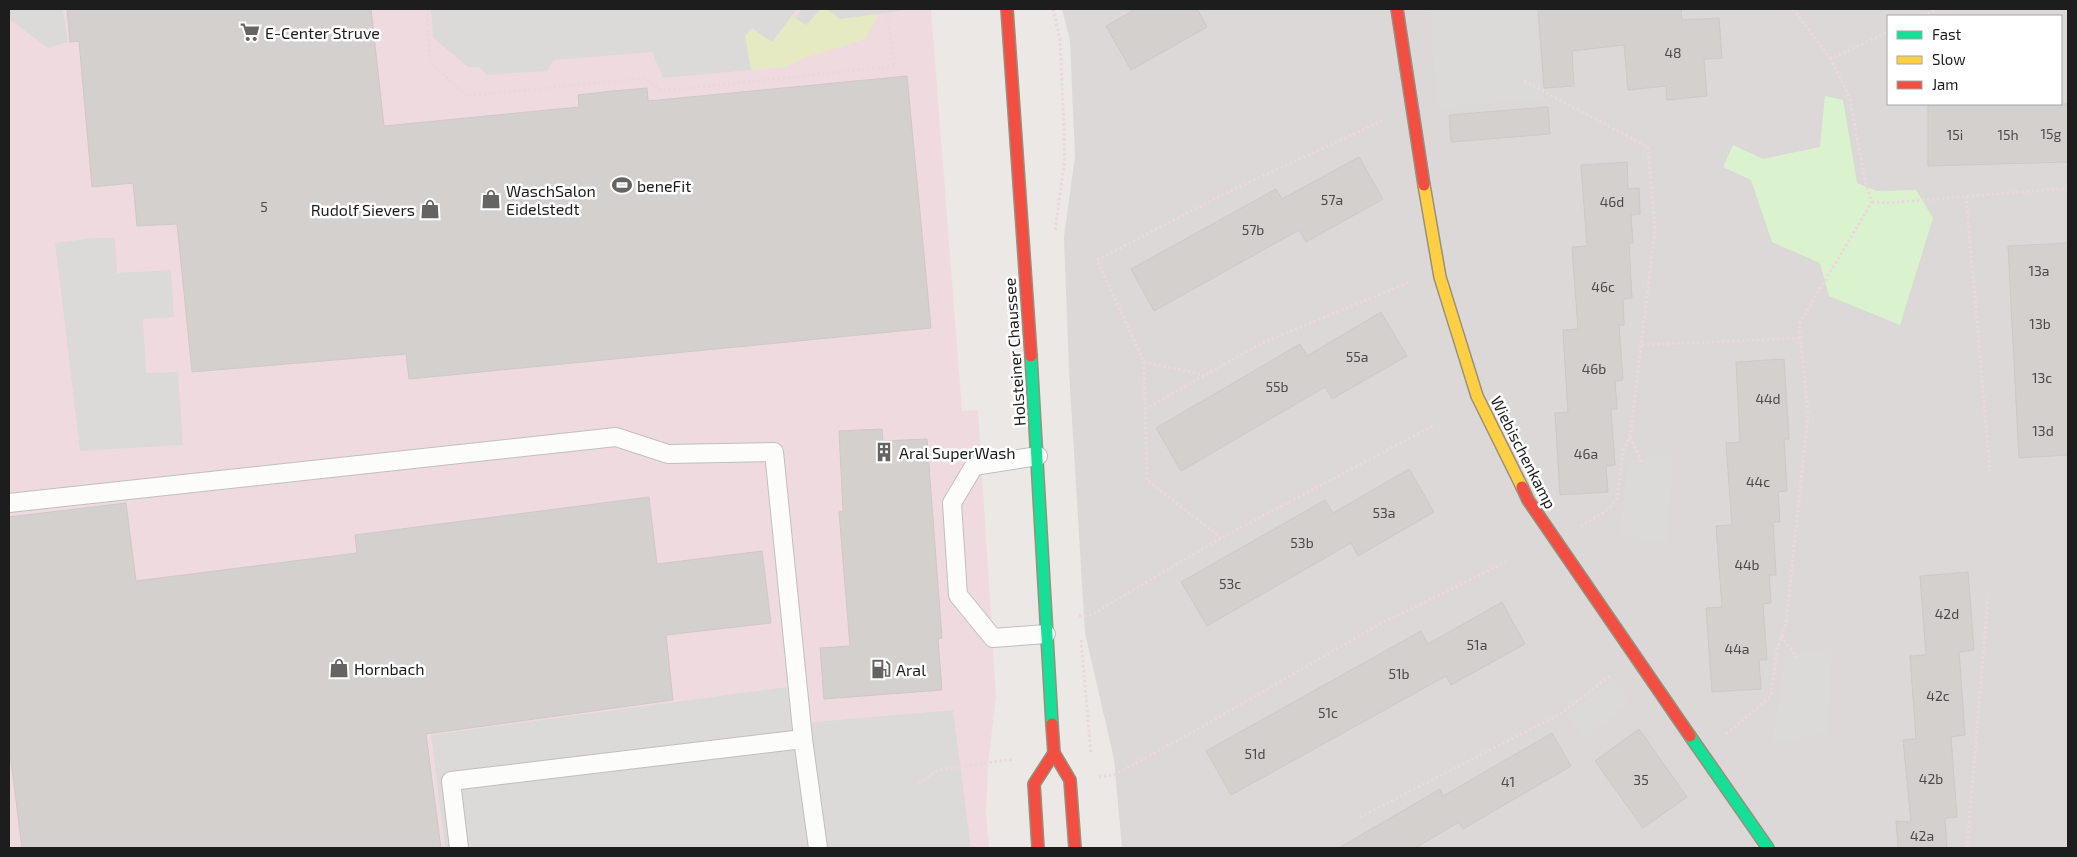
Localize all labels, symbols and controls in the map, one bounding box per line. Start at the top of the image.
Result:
legend [1887,15,2062,105]
supermarket icon: E-Center Struve [239,21,261,43]
place label: E-Center Struve [265,23,380,42]
text: Fast [1932,25,1962,43]
house number: 48 [1664,44,1682,61]
text: Slow [1932,50,1966,68]
text: Jam [1932,75,1958,93]
house number: 15g [2041,125,2062,142]
house number: 15i [1947,126,1963,143]
house number: 15h [1997,126,2019,143]
sports icon: beneFit [611,174,633,196]
place label: beneFit [637,176,691,195]
place label: WaschSalon Eidelstedt [506,181,596,218]
shop icon: WaschSalon Eidelstedt [480,188,502,210]
house number: 57a [1321,191,1343,208]
house number: 46d [1600,193,1624,210]
house number: 5 [260,198,268,215]
shop icon: Rudolf Sievers [419,198,441,220]
place label: Rudolf Sievers [311,200,415,219]
house number: 57b [1242,221,1264,238]
house number: 13a [2028,262,2050,279]
street label: Holsteiner Chaussee [999,277,1029,427]
house number: 46c [1591,278,1615,295]
house number: 13b [2029,315,2051,332]
house number: 55a [1346,348,1368,365]
house number: 46b [1582,360,1606,377]
house number: 13c [2032,369,2052,386]
house number: 55b [1266,378,1289,395]
house number: 44d [1755,390,1781,407]
street label: Wiebischenkamp [1487,392,1561,512]
house number: 13d [2032,422,2054,439]
building icon: Aral SuperWash [873,441,895,463]
place label: Aral SuperWash [899,443,1016,462]
house number: 46a [1574,445,1598,462]
house number: 44c [1746,473,1770,490]
house number: 53a [1373,504,1395,521]
house number: 53b [1290,534,1314,551]
house number: 44b [1734,556,1760,573]
house number: 53c [1219,575,1241,592]
house number: 42d [1935,605,1959,622]
house number: 51a [1467,636,1487,653]
house number: 44a [1725,640,1749,657]
shop icon: Hornbach [328,657,350,679]
fuel station icon: Aral [870,658,892,680]
place label: Hornbach [354,659,425,678]
place label: Aral [896,660,926,679]
house number: 51b [1388,665,1410,682]
house number: 42c [1926,687,1950,704]
house number: 51c [1318,704,1338,721]
house number: 51d [1244,745,1266,762]
house number: 42b [1919,770,1943,787]
house number: 35 [1633,771,1649,788]
house number: 41 [1501,773,1515,790]
house number: 42a [1910,827,1934,844]

